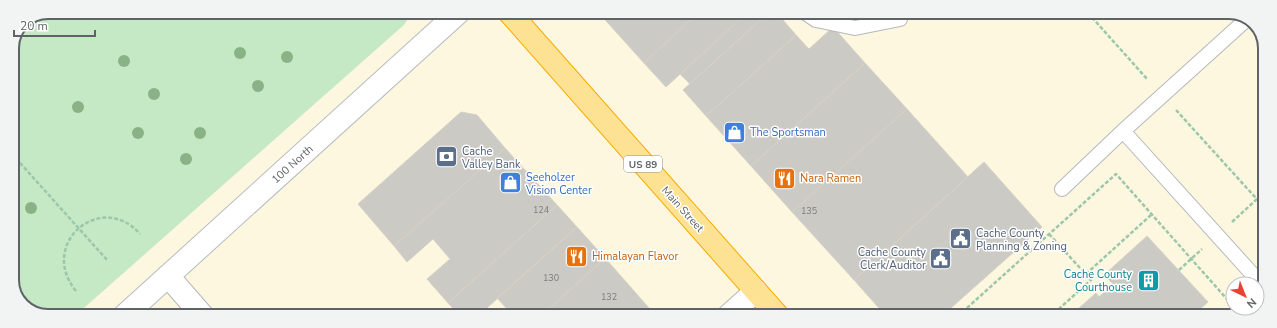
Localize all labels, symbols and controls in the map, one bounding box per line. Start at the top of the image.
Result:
scale bar [14,12,95,38]
text: 20 m [20,18,48,34]
shop icon: The Sportsman [722,119,748,145]
place label: The Sportsman [750,125,826,140]
street label: 100 North [268,142,316,187]
bank icon: Cache Valley Bank [433,144,459,170]
place label: Cache Valley Bank [461,144,521,172]
road number: US 89 [624,156,662,172]
restaurant icon: Nara Ramen [771,165,797,191]
shop icon: Seeholzer Vision Center [498,170,524,196]
place label: Seeholzer Vision Center [525,170,592,198]
place label: Nara Ramen [800,171,861,186]
street label: Main Street [658,183,707,236]
house number: 124 [533,204,550,216]
house number: 135 [801,205,817,217]
public building icon: Cache County Planning & Zoning [948,226,974,252]
place label: Cache County Planning & Zoning [976,226,1067,254]
restaurant icon: Himalayan Flavor [564,243,590,269]
place label: Cache County Clerk/Auditor [858,245,926,273]
public building icon: Cache County Clerk/Auditor [928,245,954,271]
place label: Himalayan Flavor [592,249,678,264]
place label: Cache County Courthouse [1064,267,1132,295]
building icon: Cache County Courthouse [1135,267,1161,293]
house number: 130 [543,272,559,284]
north arrow [1225,276,1265,316]
house number: 132 [601,291,617,303]
text: N [1243,295,1260,311]

